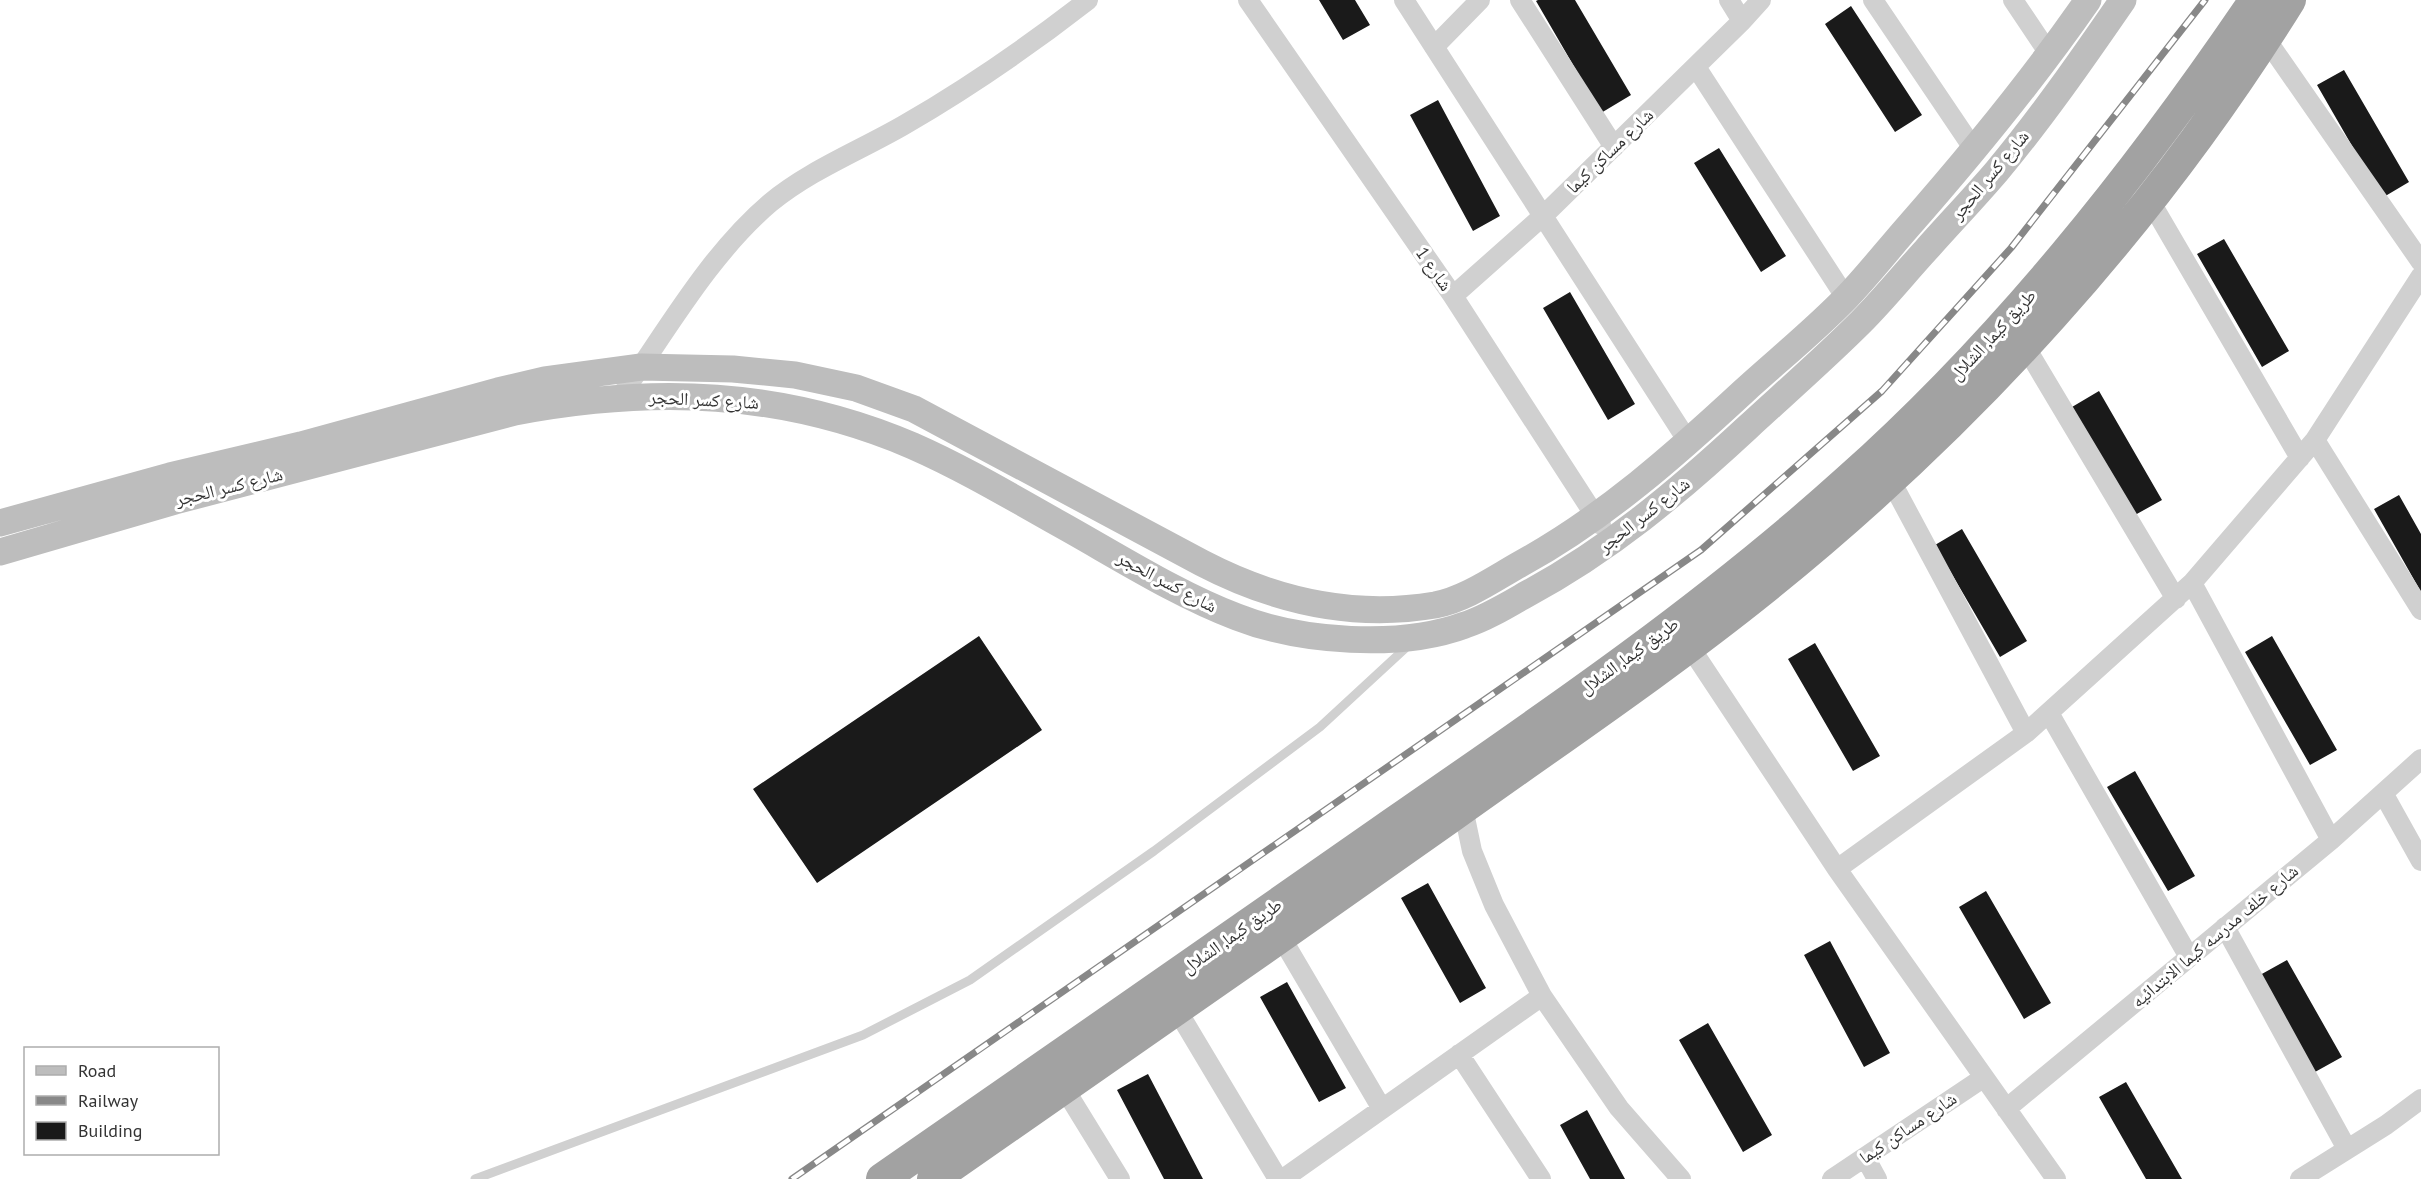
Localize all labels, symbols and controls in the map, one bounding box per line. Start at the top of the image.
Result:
street label: شارع مساكن كيما [1561,103,1658,198]
street label: شارع كسر الحجر [1945,125,2034,225]
street label: شارع 1 [1411,242,1458,295]
street label: طريق كيما, الشلال [1944,284,2041,385]
street label: شارع كسر الحجر [648,385,759,414]
street label: شارع كسر الحجر [172,462,285,511]
street label: شارع كسر الحجر [1593,472,1694,558]
street label: شارع كسر الحجر [1112,545,1221,618]
street label: طريق كيما, الشلال [1575,612,1683,699]
street label: شارع خلف مدرسه كيما الابتدائيه [2126,859,2303,1012]
street label: طريق كيما, الشلال [1177,893,1286,979]
legend [24,1047,219,1155]
text: Road [78,1059,116,1082]
street label: شارع مساكن كيما [1855,1087,1961,1169]
text: Railway [78,1089,139,1112]
text: Building [78,1119,142,1142]

